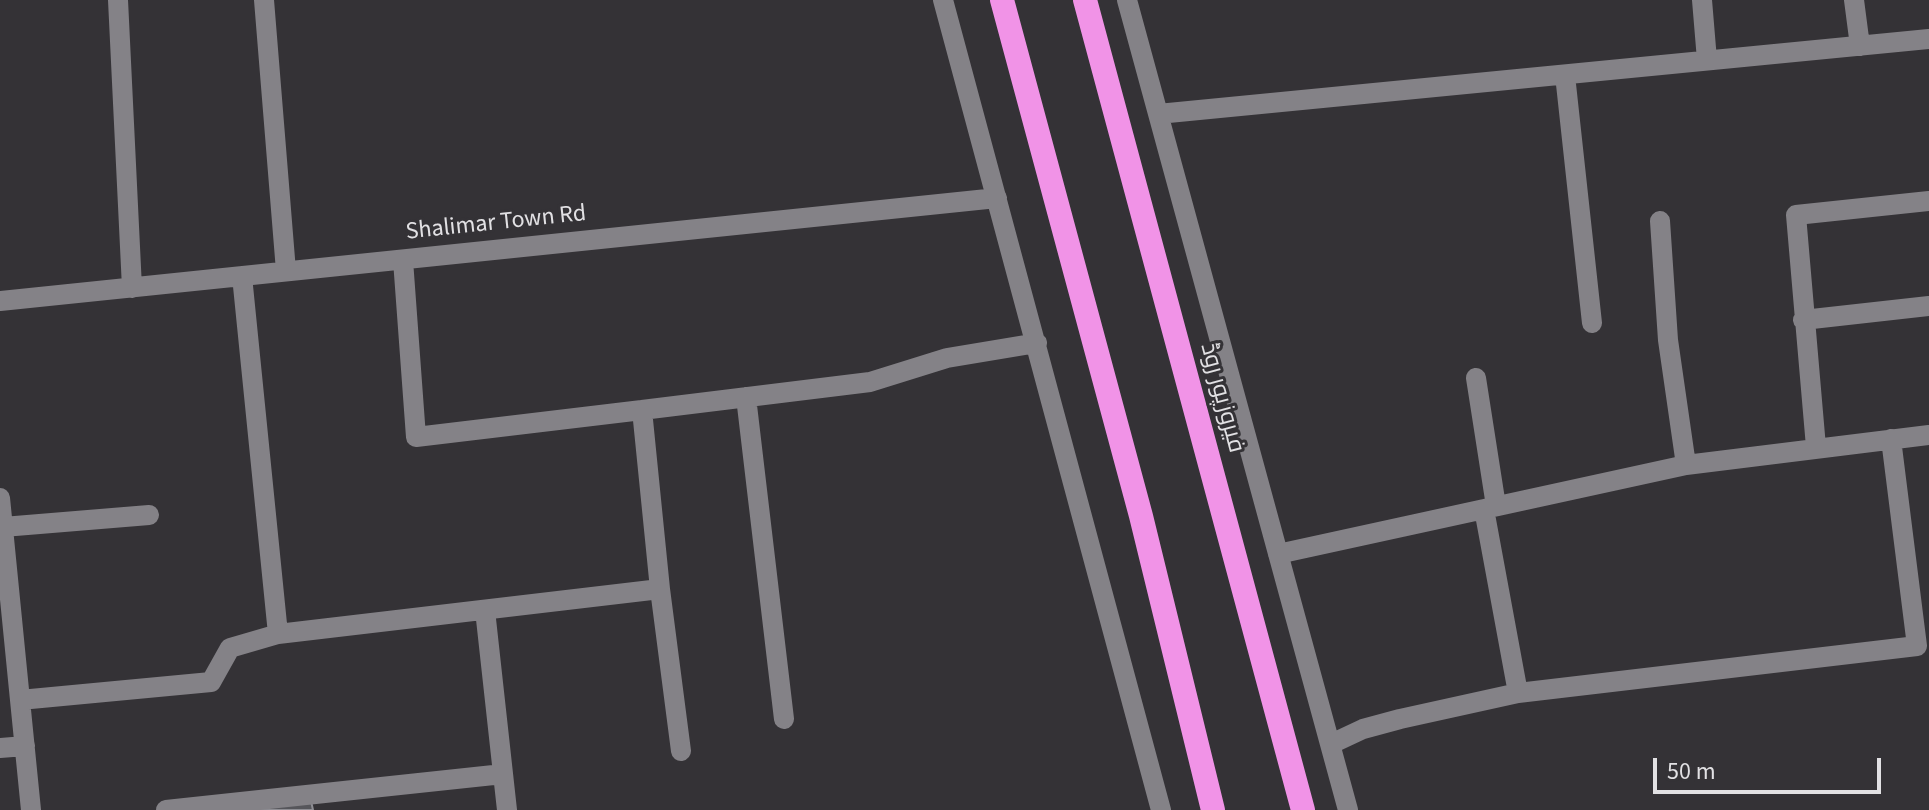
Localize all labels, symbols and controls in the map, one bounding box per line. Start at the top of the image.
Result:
street label: Shalimar Town Rd [404,200,588,248]
street label: فیروزپور روڈ [1193,340,1249,456]
scale bar [1657,742,1885,792]
text: 50 m [1667,754,1716,789]

